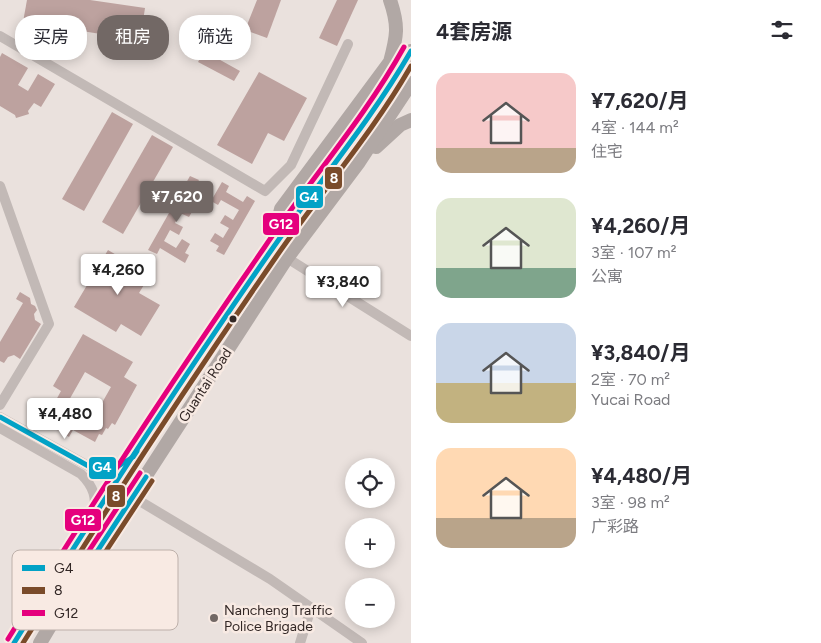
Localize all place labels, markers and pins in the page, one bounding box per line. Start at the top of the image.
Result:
pin: ¥7,620 [136,180,218,223]
pin: ¥4,260 [77,254,159,296]
pin: ¥3,840 [302,266,384,308]
unlabelled marker [228,314,238,324]
pin: ¥4,480 [24,398,106,440]
place label: Nancheng Traffic Police Brigade [224,602,333,635]
marker: Nancheng Traffic Police Brigade [208,612,220,624]

